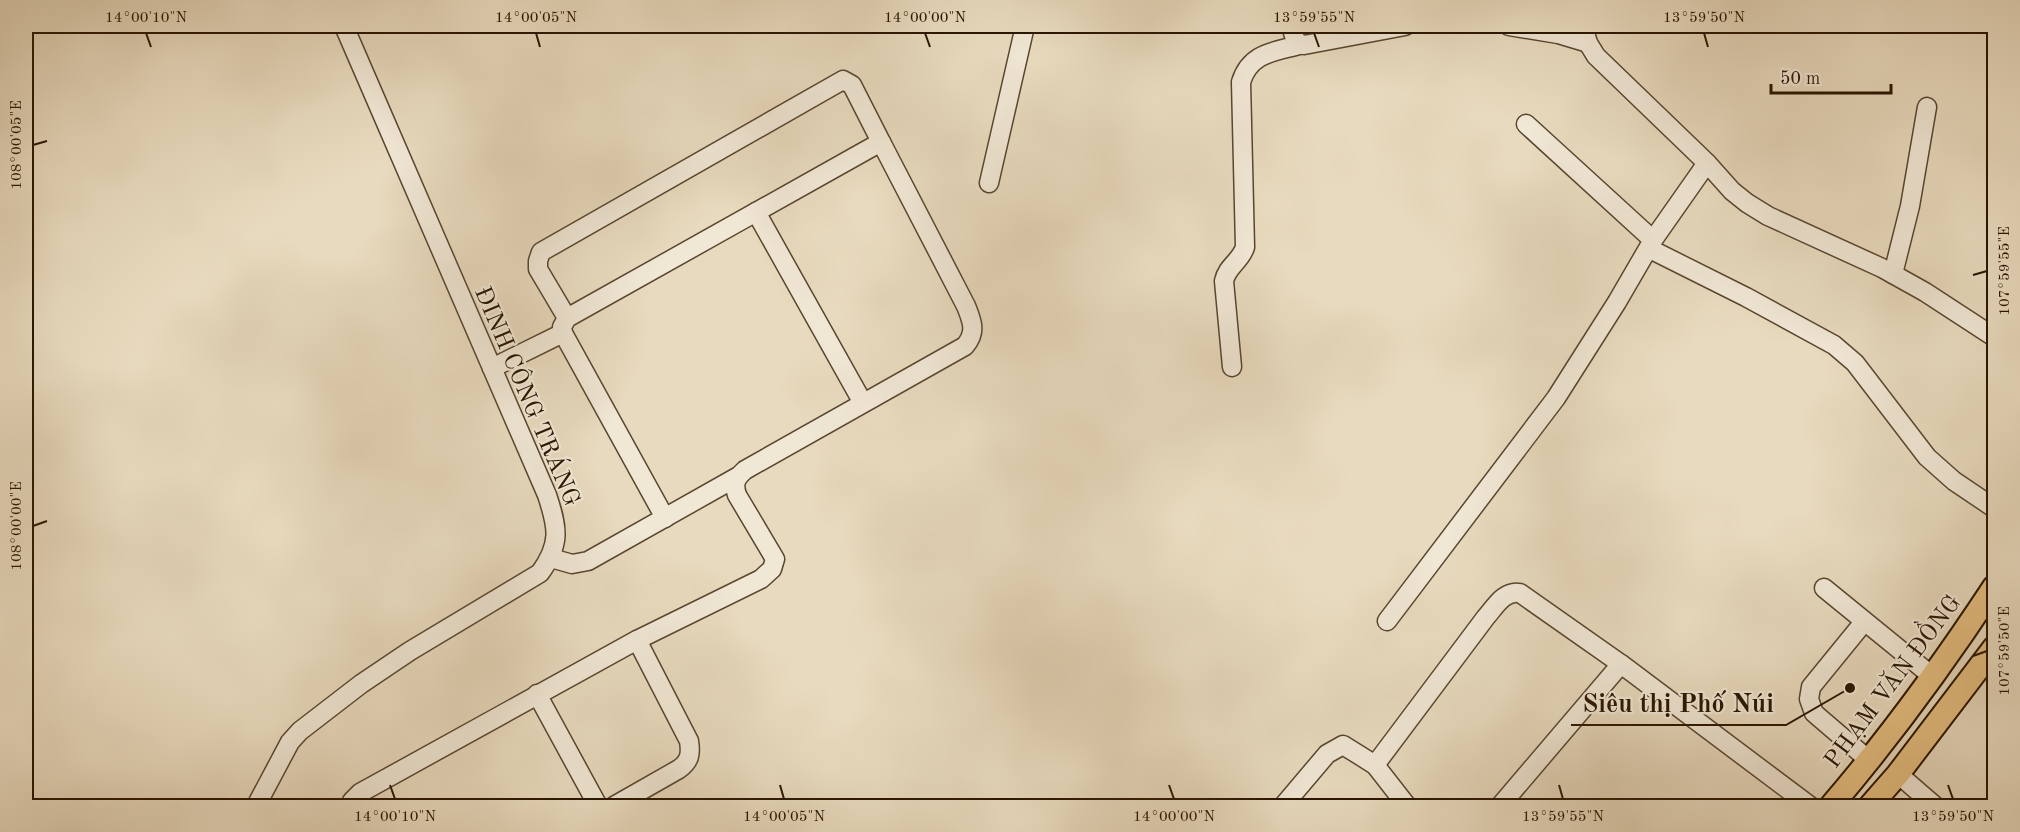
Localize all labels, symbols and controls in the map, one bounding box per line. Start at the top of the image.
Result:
text: 14°00'10"N [105,11,187,26]
text: 14°00'05"N [495,11,577,26]
text: 14°00'00"N [884,11,966,26]
text: 13°59'55"N [1273,11,1355,26]
text: 13°59'50"N [1663,11,1745,26]
scale bar [1771,57,1891,95]
text: 50 m [1780,70,1820,88]
text: 108°00'05"E [10,100,25,190]
text: 107°59'55"E [1998,226,2013,316]
street label: ĐINH CÔNG TRÁNG [469,282,587,510]
text: 108°00'00"E [10,481,25,571]
street label: PHẠM VĂN ĐỒNG [1814,586,1966,773]
text: 107°59'50"E [1998,606,2013,696]
callout: Siêu thị Phố Núi [1571,681,1786,725]
text: Siêu thị Phố Núi [1582,690,1774,718]
text: 14°00'10"N [354,810,436,825]
text: 14°00'05"N [743,810,825,825]
text: 14°00'00"N [1133,810,1215,825]
text: 13°59'55"N [1522,810,1604,825]
text: 13°59'50"N [1912,810,1994,825]

